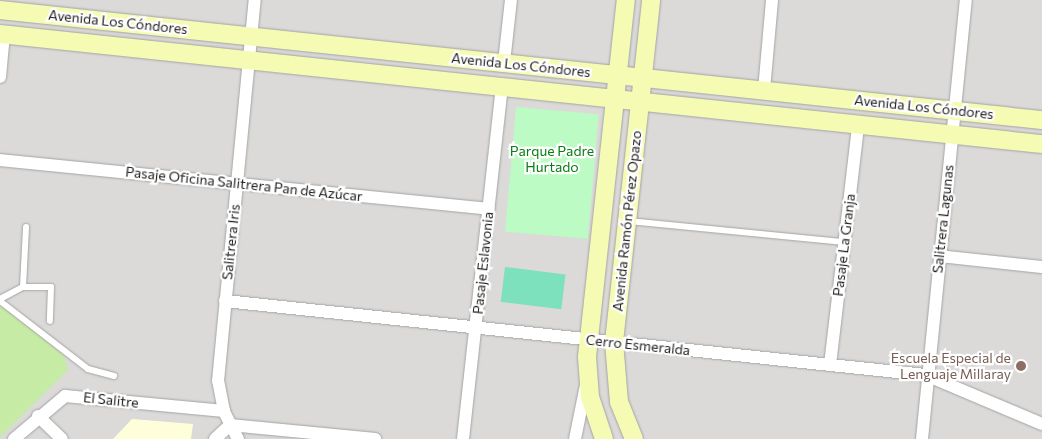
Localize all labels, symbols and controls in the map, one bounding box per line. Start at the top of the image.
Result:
street label: Avenida Los Cóndores [48,6,188,38]
street label: Avenida Los Cóndores [451,49,591,81]
street label: Avenida Los Cóndores [854,91,994,123]
street label: Avenida Ramón Pérez Opazo [609,130,645,312]
park label: Parque Padre Hurtado [510,143,594,176]
street label: Pasaje Oficina Salitrera Pan de Azúcar [125,163,363,205]
street label: Salitrera Lagunas [929,164,957,274]
street label: Pasaje La Granja [829,193,859,297]
street label: Salitrera Iris [219,203,243,281]
street label: Pasaje Eslavonia [469,211,497,315]
street label: Cerro Esmeralda [585,331,691,359]
place label: Escuela Especial de Lenguaje Millaray [891,350,1011,382]
marker: Escuela Especial de Lenguaje Millaray [1015,360,1027,372]
street label: El Salitre [82,389,140,411]

